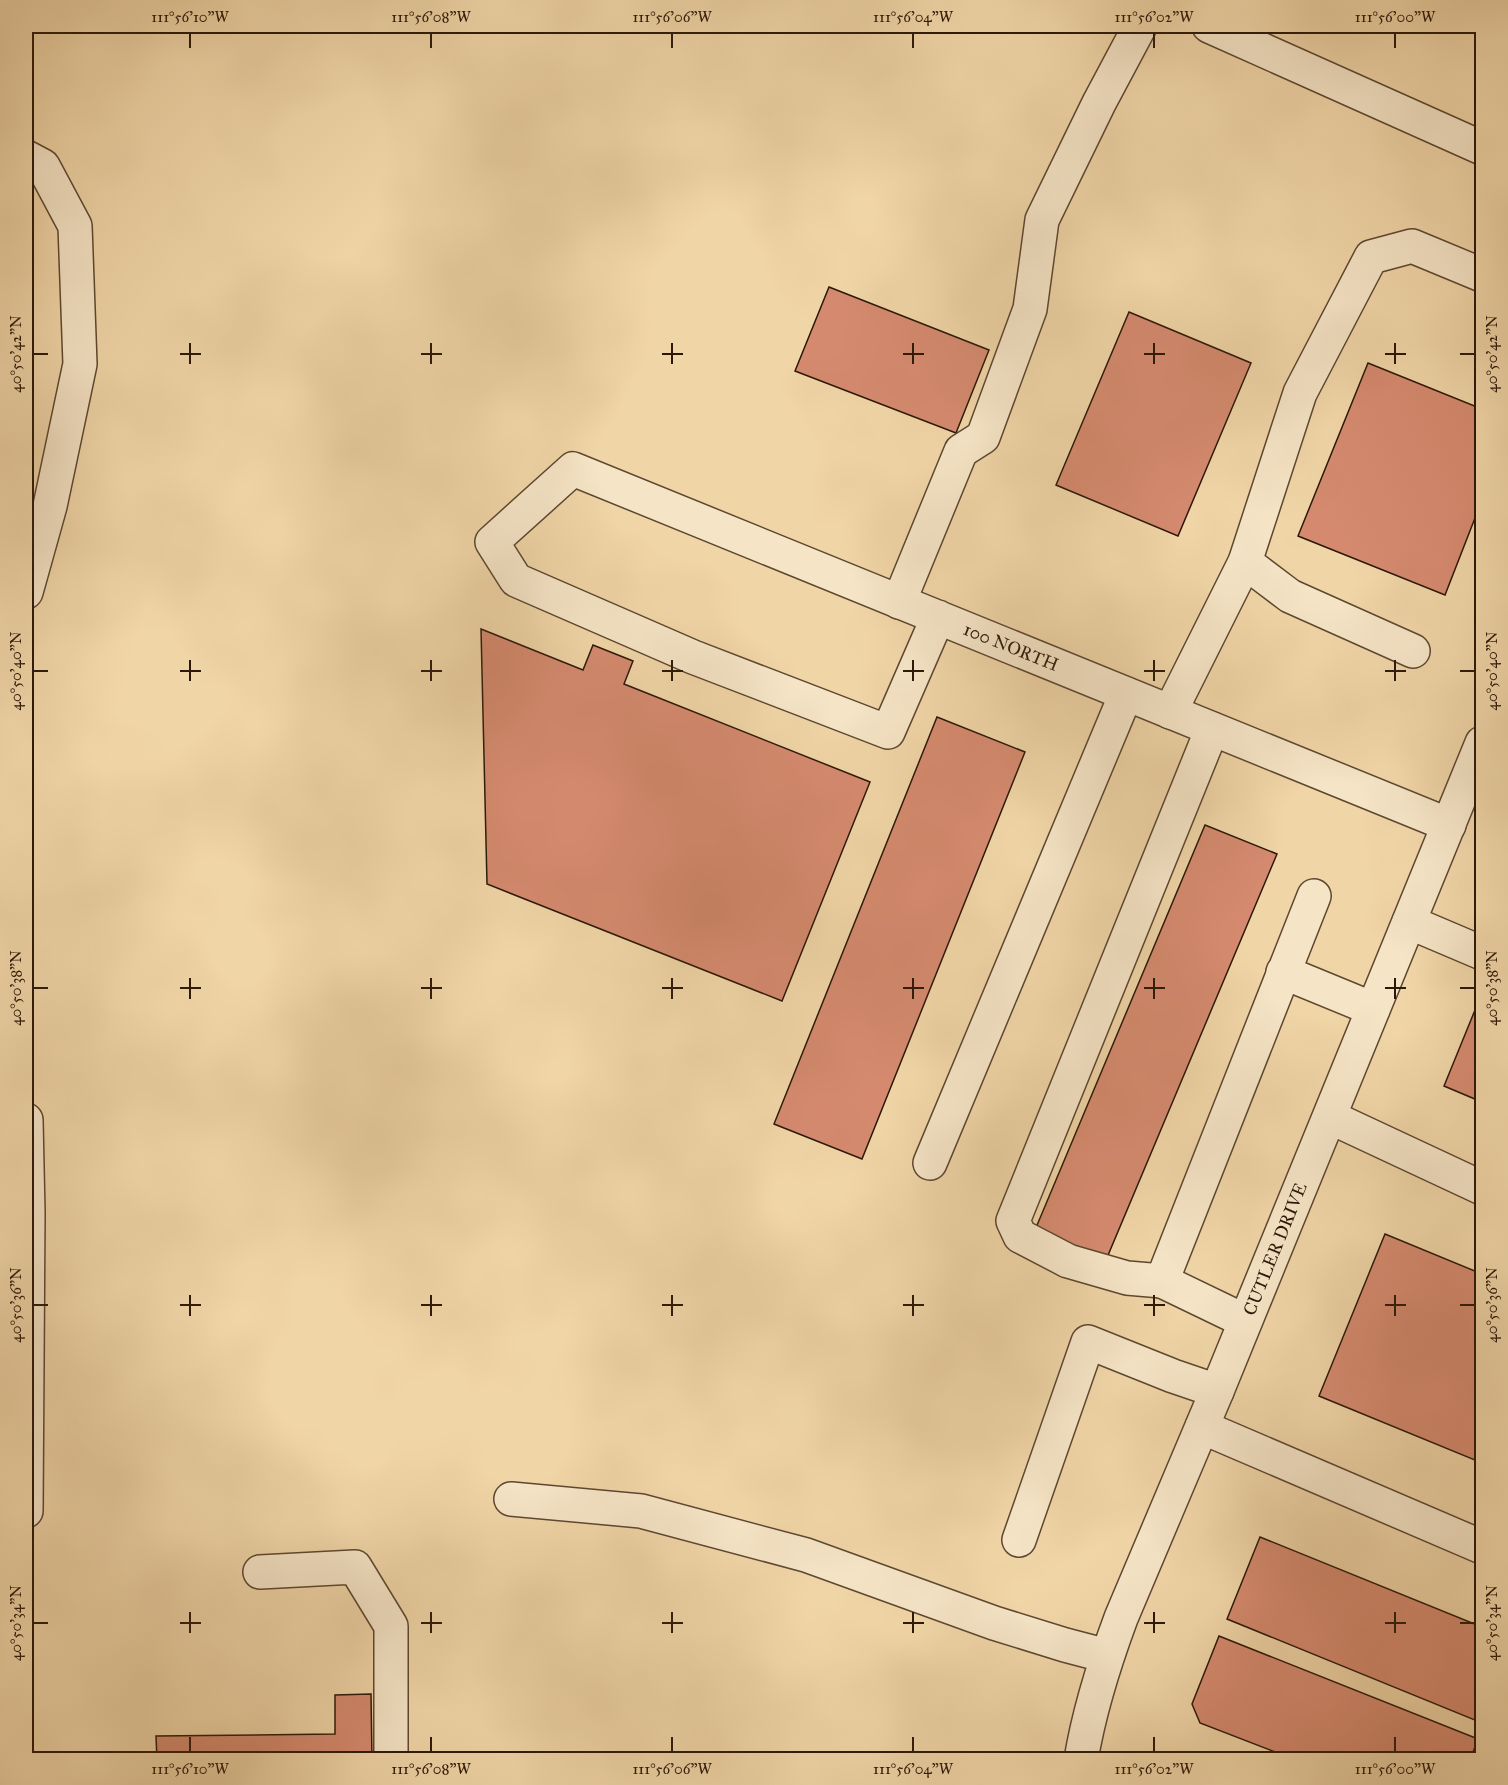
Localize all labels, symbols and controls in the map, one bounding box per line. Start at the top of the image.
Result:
text: 111°56'10"W [151,8,229,26]
text: 111°56'08"W [391,8,472,26]
text: 111°56'06"W [632,8,712,26]
text: 111°56'04"W [873,8,954,26]
text: 111°56'02"W [1115,8,1194,26]
text: 111°56'00"W [1355,8,1436,26]
text: 40°50'42"N [7,315,25,393]
text: 40°50'42"N [1483,315,1501,393]
street label: 100 NORTH [960,618,1062,676]
text: 40°50'40"N [7,631,25,710]
text: 40°50'40"N [1483,631,1501,710]
text: 40°50'38"N [7,950,25,1026]
text: 40°50'38"N [1483,950,1501,1026]
street label: CUTLER DRIVE [1238,1179,1312,1319]
text: 40°50'36"N [7,1267,25,1343]
text: 40°50'36"N [1483,1267,1501,1343]
text: 40°50'34"N [7,1585,25,1661]
text: 40°50'34"N [1483,1585,1501,1661]
text: 111°56'10"W [151,1760,229,1778]
text: 111°56'08"W [391,1760,472,1778]
text: 111°56'06"W [632,1760,712,1778]
text: 111°56'04"W [873,1760,954,1778]
text: 111°56'02"W [1115,1760,1194,1778]
text: 111°56'00"W [1355,1760,1436,1778]

